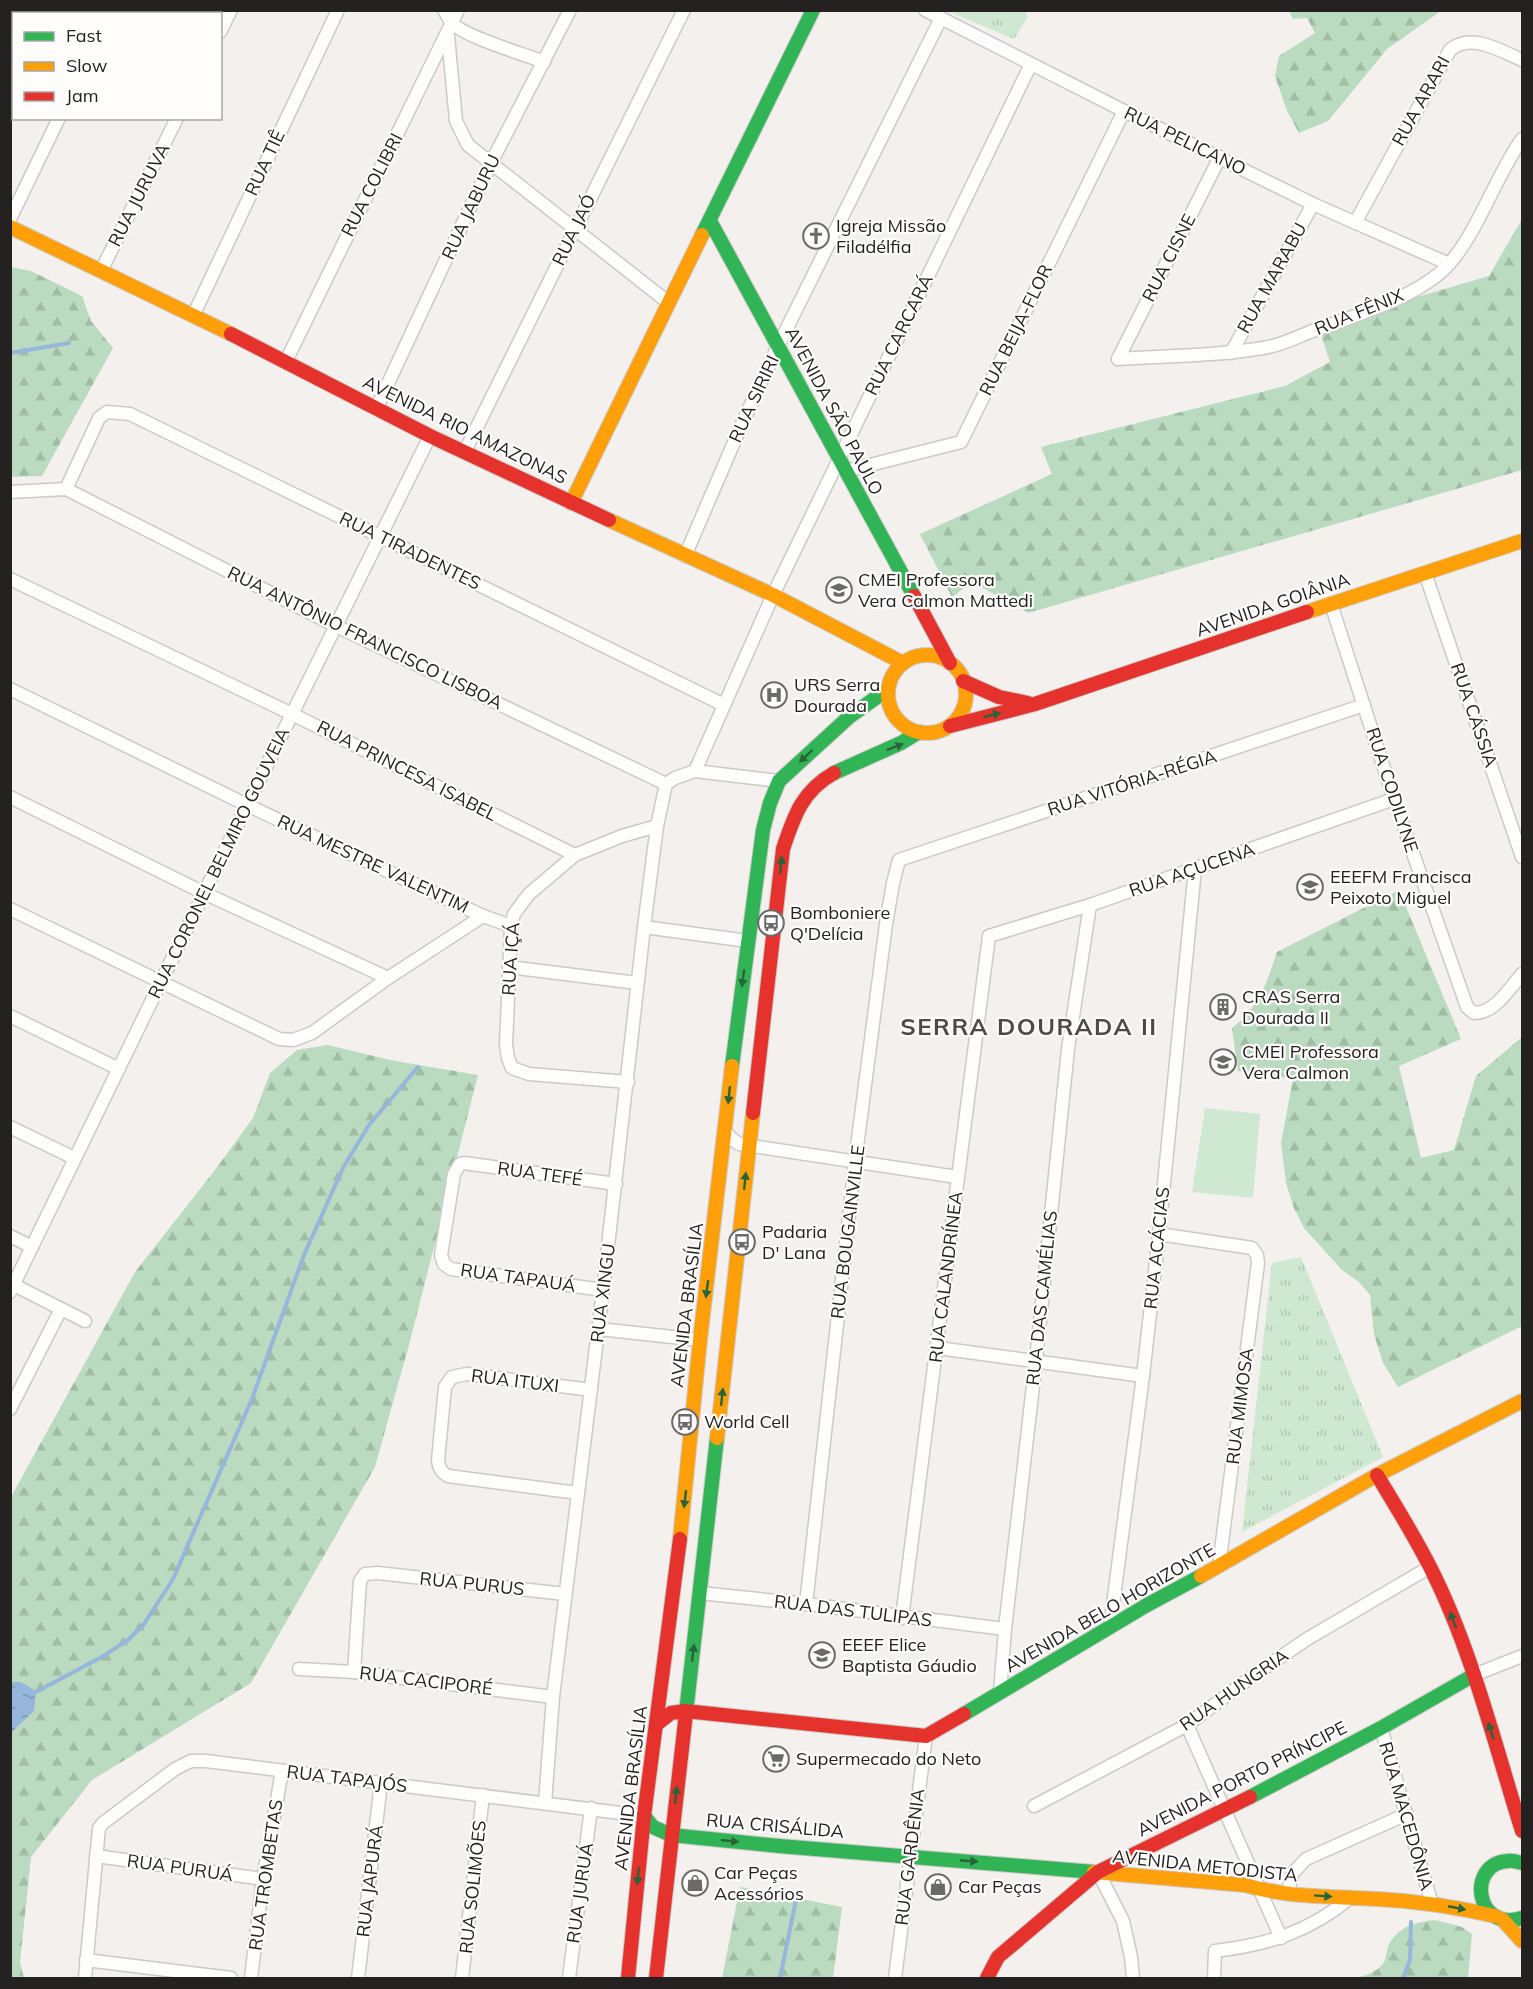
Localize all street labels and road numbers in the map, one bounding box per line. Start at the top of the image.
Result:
street label: RUA ARARI [1386,52,1455,150]
street label: RUA PELICANO [1121,101,1250,180]
street label: RUA TIÊ [239,126,290,199]
street label: RUA COLIBRI [336,129,407,240]
street label: RUA JURUVA [103,139,174,250]
street label: RUA JABURU [436,150,505,263]
street label: RUA JAÓ [546,190,601,269]
street label: RUA CISNE [1137,210,1201,306]
street label: RUA MARABU [1232,218,1311,337]
street label: RUA BEIJA-FLOR [974,260,1057,399]
street label: RUA CARCARÁ [859,271,938,399]
street label: RUA FÊNIX [1311,283,1407,340]
street label: AVENIDA SÃO PAULO [780,323,889,499]
street label: RUA SIRIRI [723,352,784,446]
street label: AVENIDA RIO AMAZONAS [359,370,571,489]
street label: RUA TIRADENTES [336,506,485,595]
street label: RUA ANTÔNIO FRANCISCO LISBOA [224,561,507,714]
street label: AVENIDA GOIÂNIA [1193,567,1353,642]
street label: RUA CÁSSIA [1446,660,1503,770]
street label: RUA PRINCESA ISABEL [313,715,501,826]
street label: RUA CORONEL BELMIRO GOUVEIA [143,723,294,1002]
street label: RUA CODILYNE [1361,724,1424,855]
street label: RUA VITÓRIA-RÉGIA [1044,744,1219,821]
street label: RUA MESTRE VALENTIM [274,809,473,918]
street label: RUA AÇUCENA [1126,837,1258,902]
street label: RUA IÇÁ [496,922,525,996]
street label: RUA BOUGAINVILLE [825,1144,870,1320]
street label: RUA TEFÉ [496,1156,584,1191]
street label: RUA ACÁCIAS [1139,1186,1174,1310]
street label: RUA CALANDRÍNEA [924,1190,967,1364]
street label: RUA DAS CAMÉLIAS [1021,1209,1062,1387]
street label: AVENIDA BRASÍLIA [665,1221,708,1389]
street label: RUA XINGU [585,1242,620,1344]
street label: RUA TAPAUÁ [459,1258,577,1297]
street label: RUA MIMOSA [1221,1346,1258,1466]
street label: RUA ITUXI [470,1364,560,1397]
street label: AVENIDA BELO HORIZONTE [1000,1538,1219,1677]
street label: RUA PURUS [419,1567,526,1600]
street label: RUA DAS TULIPAS [773,1589,933,1632]
street label: RUA HUNGRIA [1175,1644,1292,1736]
street label: RUA CACIPORÉ [358,1661,494,1700]
street label: AVENIDA BRASÍLIA [609,1704,652,1872]
street label: AVENIDA PORTO PRÍNCIPE [1133,1716,1351,1842]
street label: RUA MACEDÔNIA [1374,1739,1439,1893]
street label: RUA TAPAJÓS [286,1760,409,1797]
street label: RUA GARDÊNIA [890,1787,929,1927]
street label: RUA TROMBETAS [244,1798,288,1952]
street label: RUA CRISÁLIDA [705,1808,845,1843]
street label: RUA SOLIMÕES [454,1819,491,1955]
street label: RUA JAPURÁ [351,1823,388,1938]
street label: RUA JURUÁ [561,1841,598,1945]
street label: AVENIDA METODISTA [1111,1844,1299,1887]
street label: RUA PURUÁ [125,1849,235,1886]

